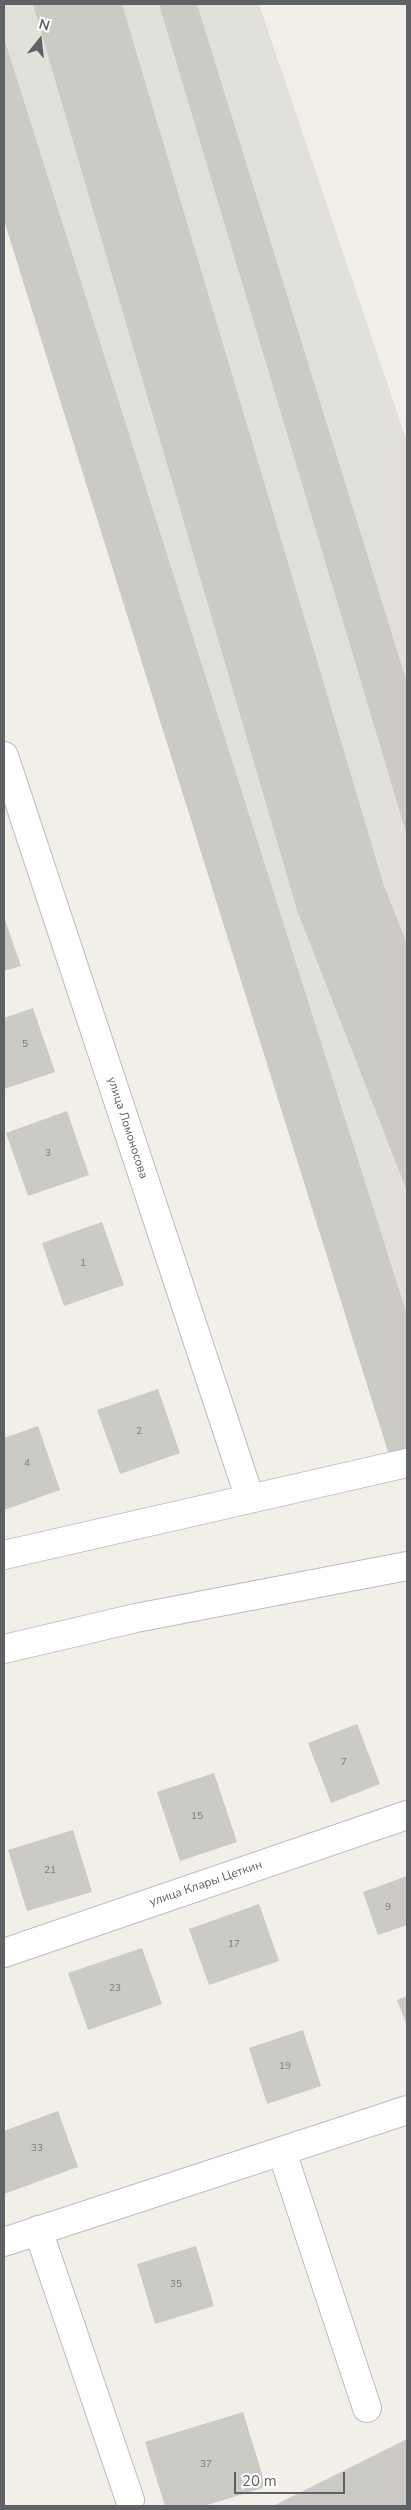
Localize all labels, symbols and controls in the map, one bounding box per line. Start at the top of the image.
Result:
north arrow [15,15,65,65]
text: N [37,15,52,36]
house number: 5 [22,1039,28,1051]
street label: улица Ломоносова [104,1075,150,1181]
house number: 3 [45,1148,51,1160]
house number: 1 [80,1258,86,1270]
house number: 2 [136,1426,142,1438]
house number: 4 [24,1458,30,1470]
house number: 7 [341,1757,347,1769]
house number: 15 [191,1811,203,1823]
street label: улица Клары Цеткин [148,1858,264,1910]
house number: 21 [44,1865,56,1877]
house number: 9 [385,1902,391,1914]
house number: 17 [228,1939,240,1951]
house number: 23 [109,1983,121,1995]
house number: 19 [279,2061,291,2073]
house number: 33 [31,2143,43,2155]
house number: 35 [170,2279,182,2291]
house number: 37 [200,2459,212,2471]
scale bar [236,2462,347,2494]
text: 20 m [242,2471,277,2491]

